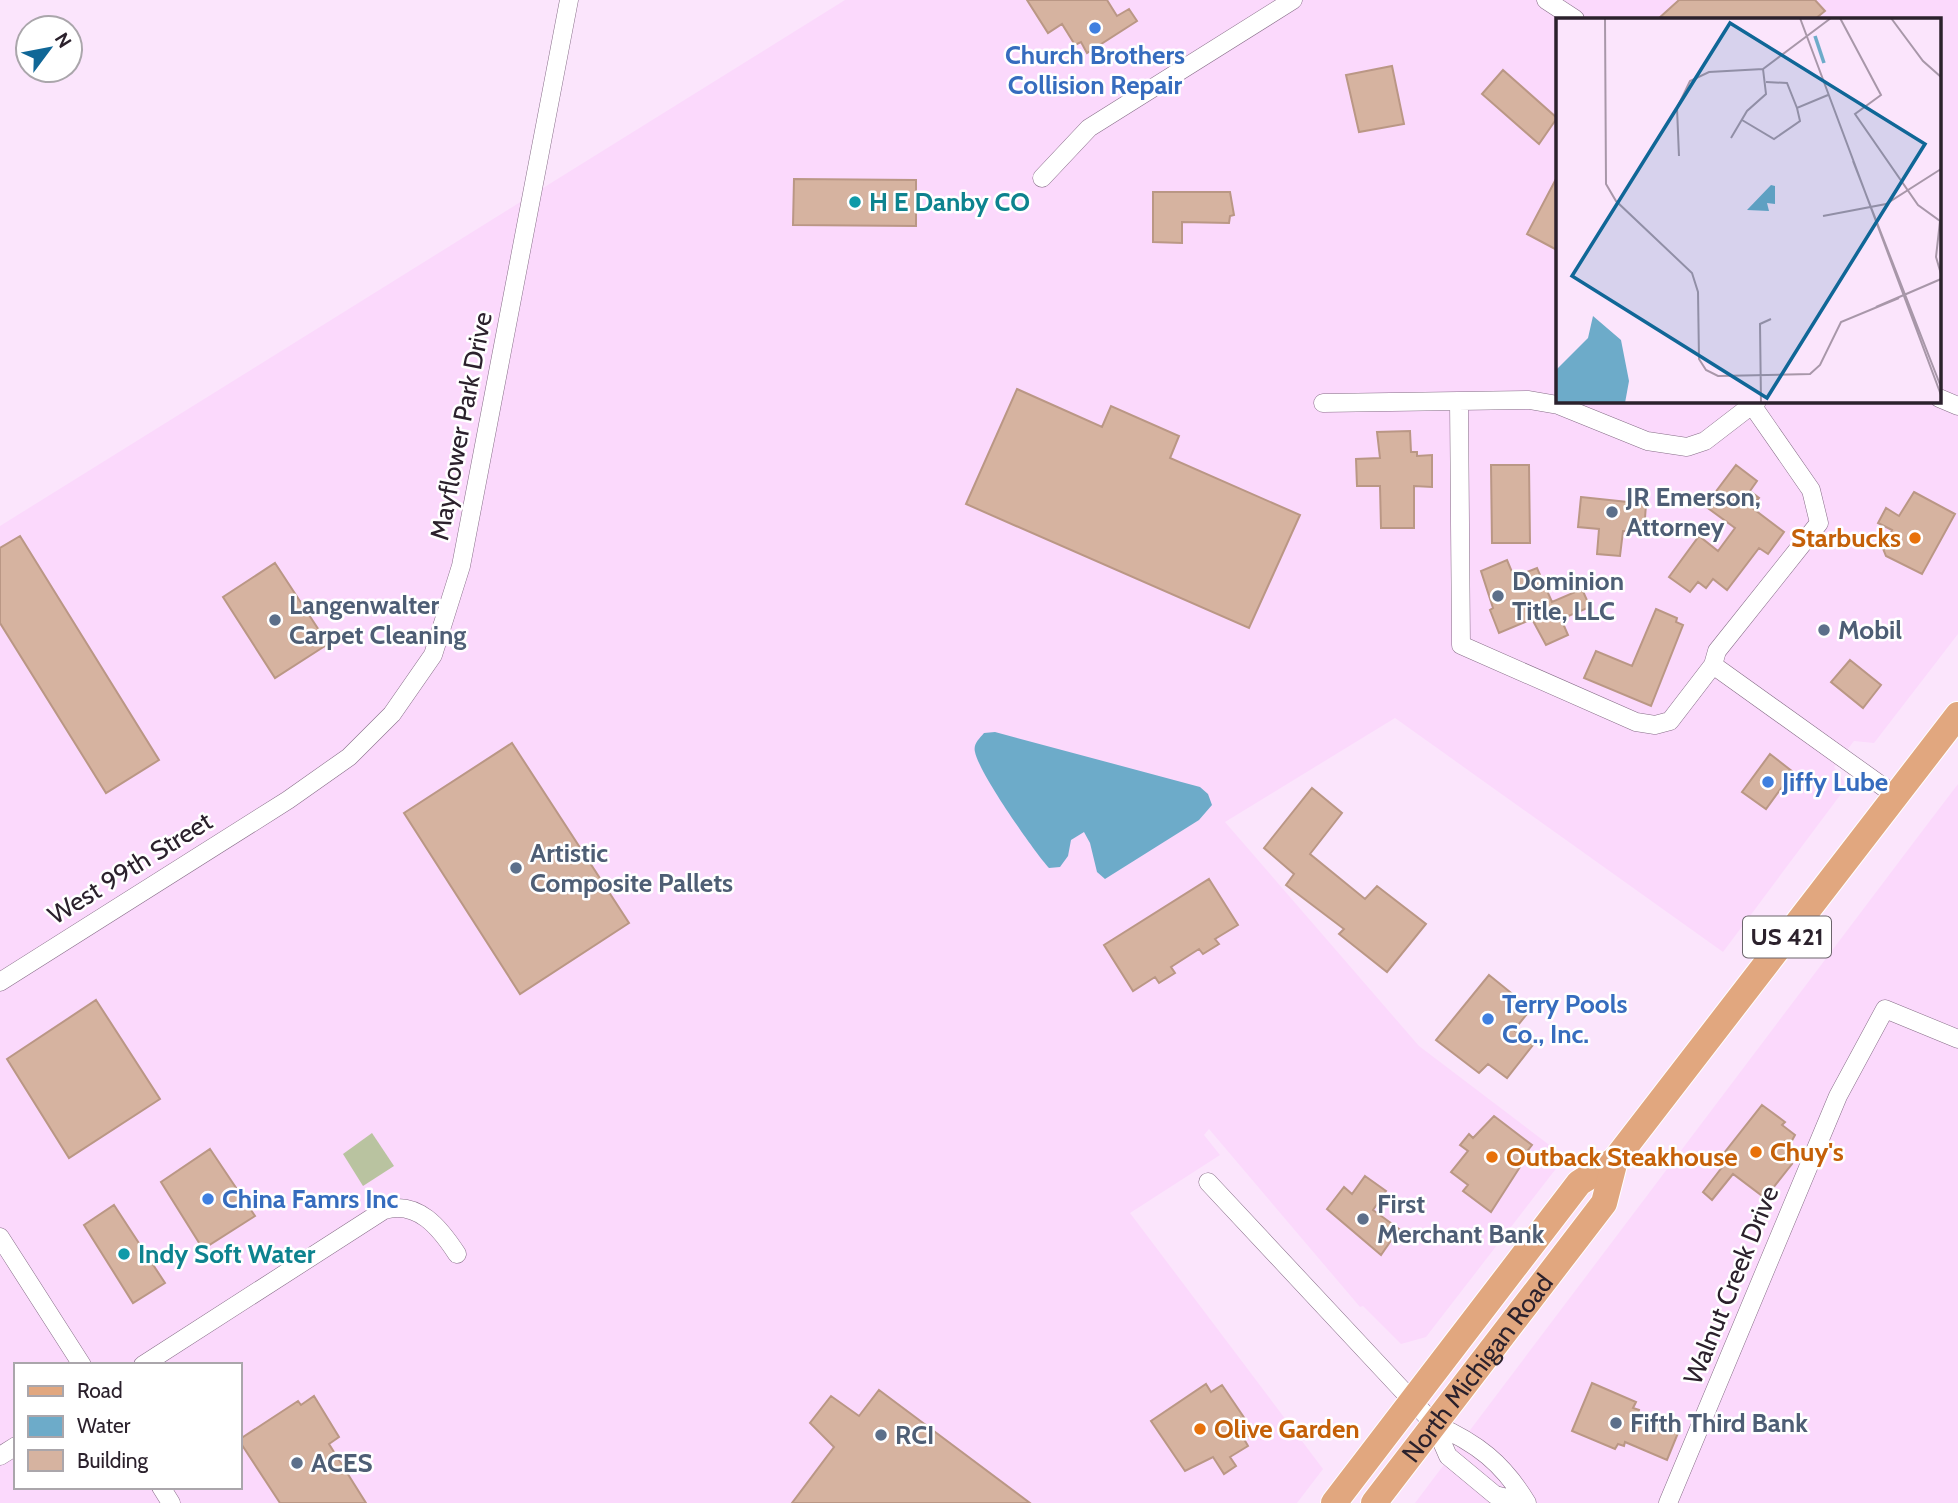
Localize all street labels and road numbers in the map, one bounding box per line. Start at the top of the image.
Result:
street label: Mayflower Park Drive [423,309,499,543]
street label: West 99th Street [42,805,218,931]
road number: US 421 [1743,917,1831,958]
street label: Walnut Creek Drive [1677,1181,1785,1389]
street label: North Michigan Road [1395,1267,1560,1469]

